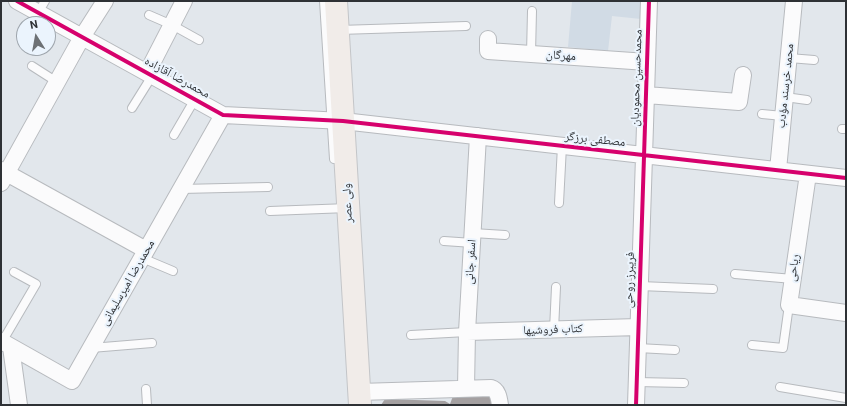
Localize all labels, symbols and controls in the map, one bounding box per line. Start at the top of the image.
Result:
north arrow [16,16,56,56]
text: N [29,18,39,32]
street label: محمدحسین محمودیان [628,29,646,127]
street label: محمد خرسند مؤدب [774,43,798,129]
street label: مهرگان [546,48,576,64]
street label: محمدرضا آقازاده [142,54,212,102]
street label: مصطفی برزگر [564,130,626,150]
street label: ولی عصر [340,183,356,223]
street label: محمدرضا امیرسلیمانی [98,238,158,328]
street label: اسفر جانی [462,239,480,285]
street label: فریبرز روحی [622,252,638,308]
street label: ریاحی [785,253,803,283]
street label: کتاب فروشیها [523,322,583,338]

